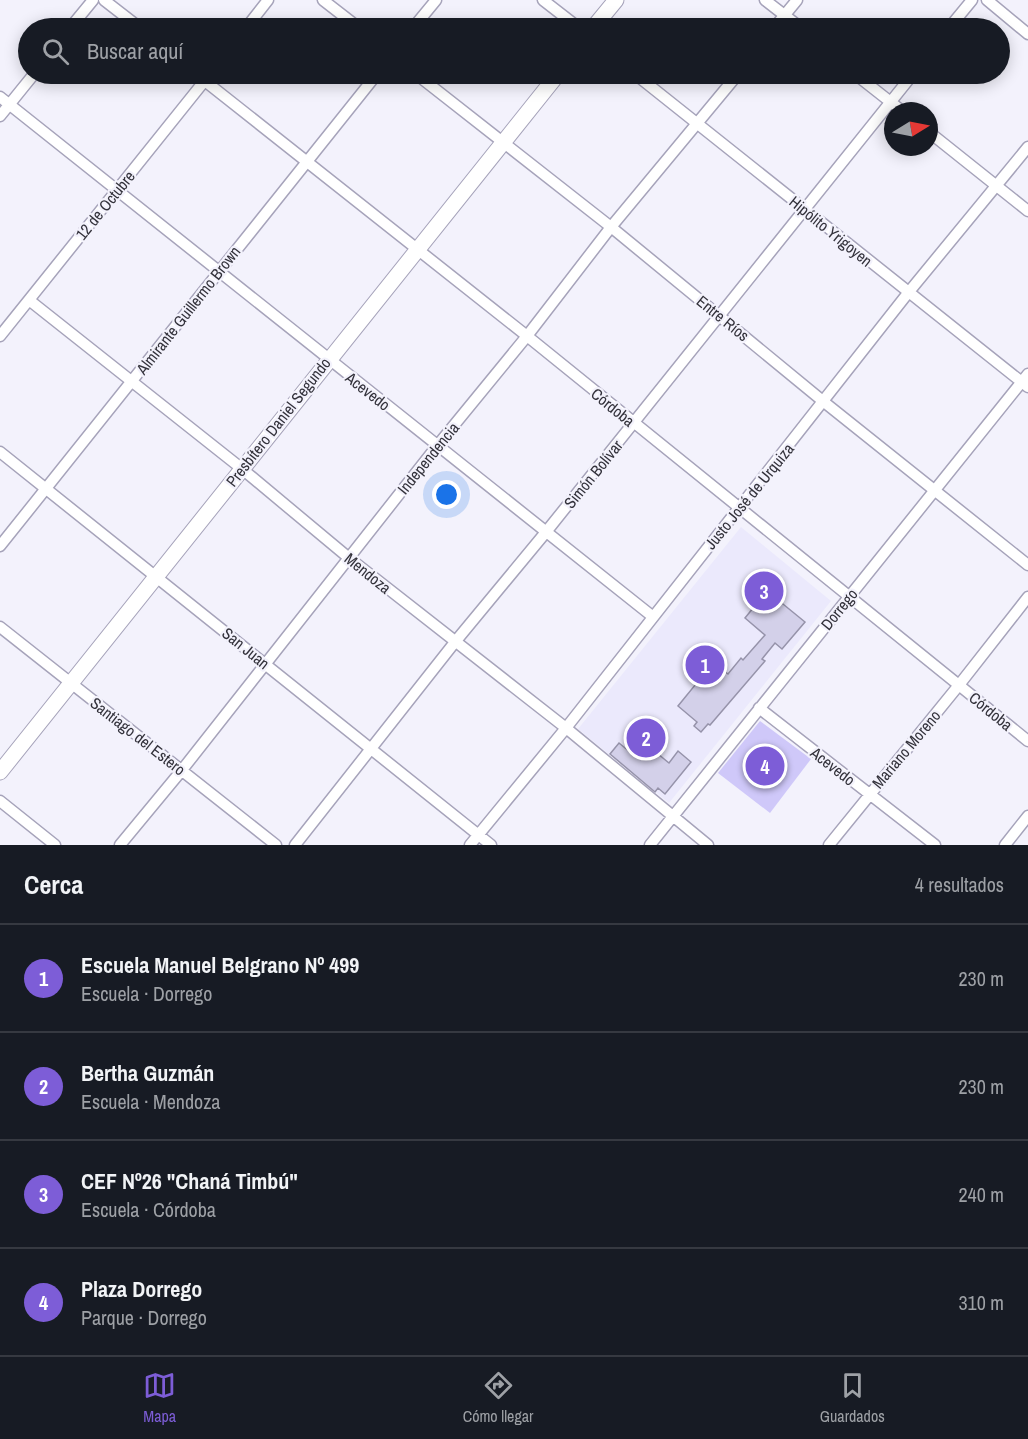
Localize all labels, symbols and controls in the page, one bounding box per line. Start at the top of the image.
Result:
search box [18,18,1010,84]
icon: search [39,35,72,68]
text: Buscar aquí [87,36,183,66]
north arrow [884,102,938,156]
street label: 12 de Octubre [70,166,140,244]
street label: Hipólito Yrigoyen [785,191,877,271]
street label: Almirante Guillermo Brown [130,241,245,380]
street label: Entre Ríos [692,290,754,346]
street label: Presbítero Daniel Segundo [221,353,335,491]
street label: Acevedo [340,366,395,415]
street label: Córdoba [587,383,640,432]
street label: Independencia [392,417,464,499]
street label: Simón Bolívar [559,435,628,513]
street label: Justo José de Urquiza [699,438,799,554]
your location [432,480,461,509]
street label: Mendoza [340,547,396,599]
pin: 3 [744,568,783,614]
street label: Dorrego [816,584,862,634]
street label: San Juan [218,622,274,674]
pin: 1 [686,642,724,688]
street label: Córdoba [965,687,1018,736]
street label: Santiago del Estero [86,692,190,780]
street label: Mariano Moreno [867,705,945,793]
pin: 2 [626,716,666,760]
street label: Acevedo [805,741,860,790]
pin: 4 [746,744,784,789]
text: Cerca [24,867,83,902]
text: 4 resultados [915,871,1004,898]
text: Escuela Manuel Belgrano Nº 499 [81,950,359,980]
text: 1 [39,965,48,992]
text: 230 m [958,965,1004,992]
text: Escuela · Dorrego [81,980,212,1007]
text: Bertha Guzmán [81,1058,214,1088]
text: 2 [39,1073,48,1100]
text: 230 m [958,1073,1004,1100]
text: Escuela · Mendoza [81,1088,220,1115]
text: CEF Nº26 "Chaná Timbú" [81,1166,298,1196]
text: 3 [39,1181,48,1208]
text: 240 m [958,1181,1004,1208]
text: Escuela · Córdoba [81,1196,216,1223]
text: Plaza Dorrego [81,1274,202,1304]
text: 4 [39,1289,48,1316]
text: 310 m [958,1289,1004,1316]
text: Parque · Dorrego [81,1304,207,1331]
tab: Mapa [143,1369,176,1427]
tab: Cómo llegar [463,1369,533,1427]
tab: Guardados [820,1369,885,1427]

